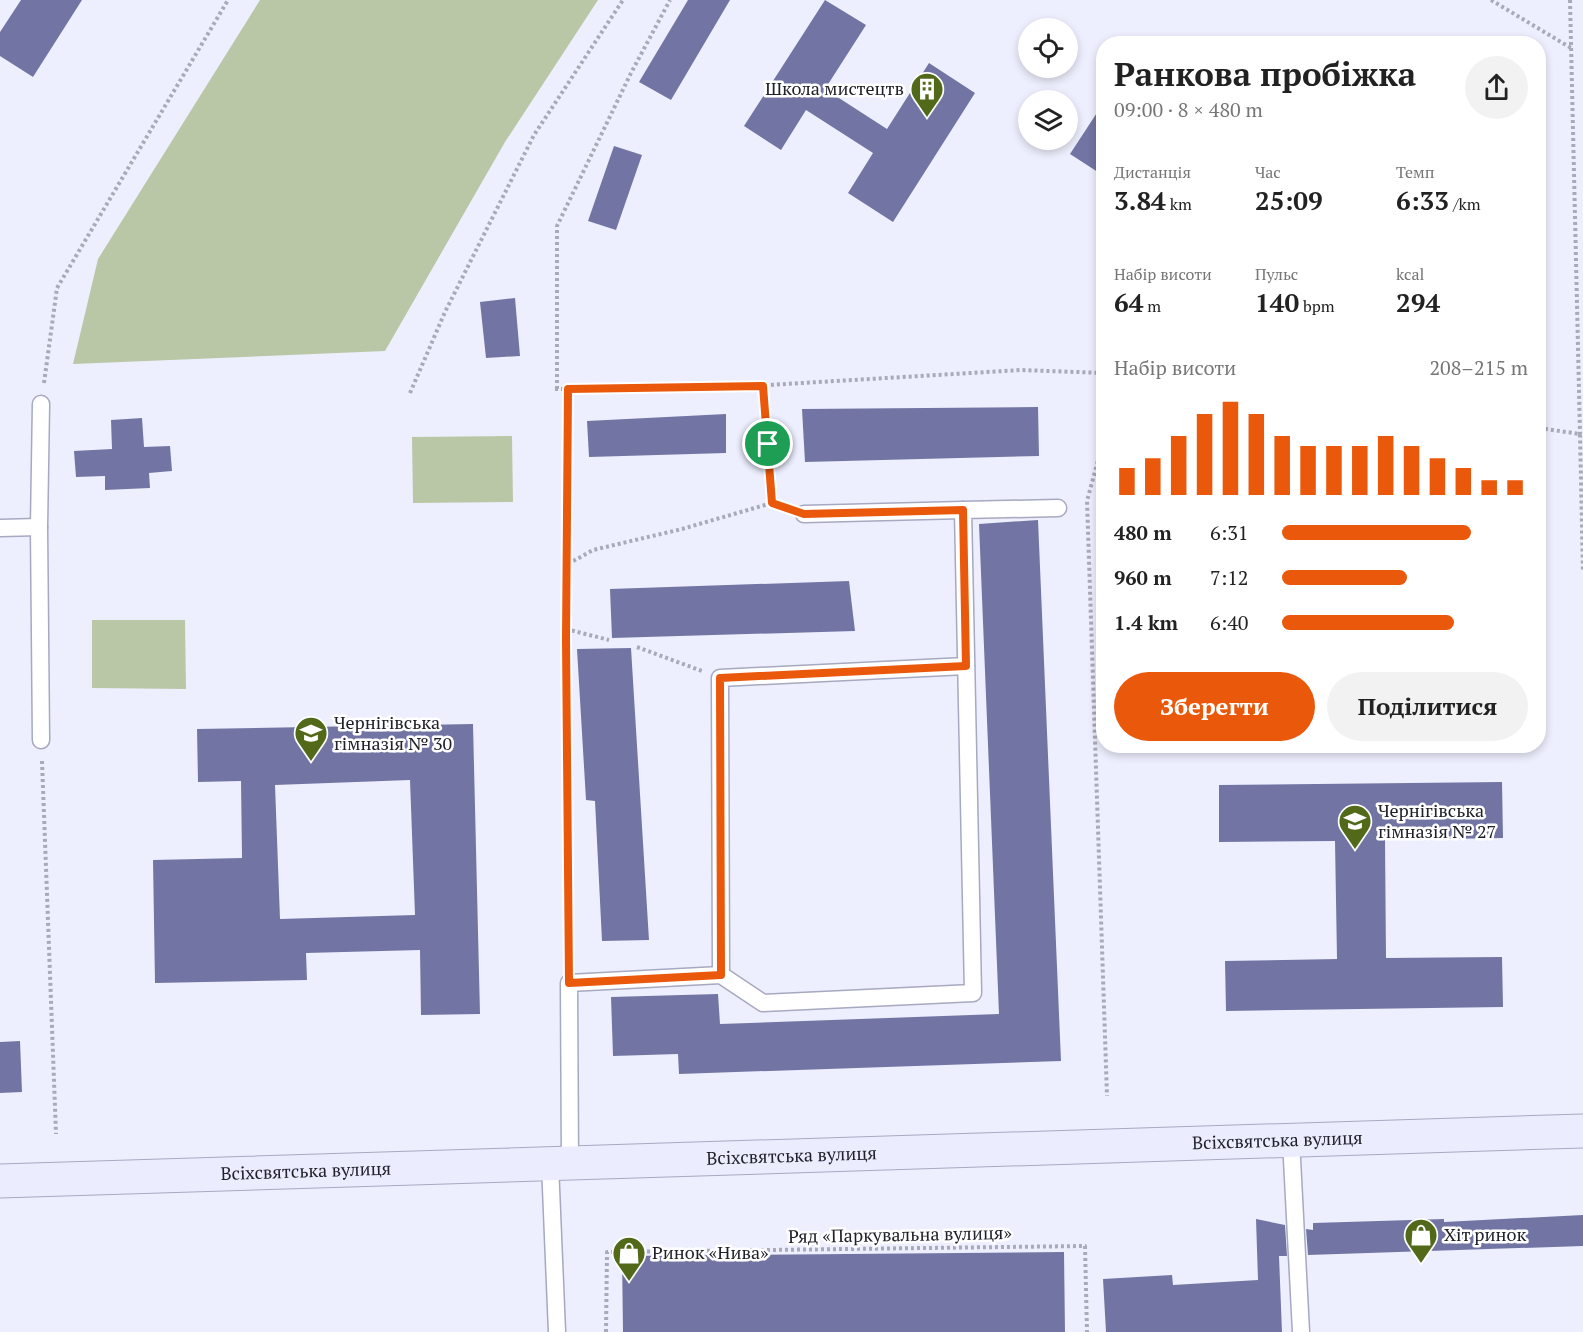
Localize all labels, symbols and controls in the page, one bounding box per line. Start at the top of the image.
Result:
map controls [1018,18,1078,150]
button: locate [1018,18,1078,78]
text: Ранкова пробіжка [1114,52,1416,95]
button: share [1465,56,1528,119]
building icon: Школа мистецтв [909,71,945,118]
place label: Школа мистецтв [765,76,904,100]
button: layers [1018,90,1078,150]
text: 09:00 · 8 × 480 m [1114,96,1263,123]
text: Дистанція [1114,161,1191,183]
text: Час [1255,161,1281,183]
text: Темп [1396,161,1434,183]
text: 3.84 [1114,183,1166,217]
text: 25:09 [1255,183,1323,217]
text: 6:33 [1396,183,1449,217]
text: km [1166,193,1192,215]
text: /km [1449,193,1480,215]
text: Набір висоти [1114,263,1212,285]
text: Пульс [1255,263,1298,285]
text: kcal [1396,263,1424,285]
text: 64 [1114,285,1143,319]
text: 140 [1255,285,1299,319]
text: 294 [1396,285,1440,319]
text: m [1143,295,1161,317]
text: bpm [1299,295,1335,317]
text: Набір висоти [1114,354,1236,381]
text: 208–215 m [1429,354,1528,381]
pin [742,418,793,469]
icon: arrive [751,427,784,460]
text: 480 m [1114,519,1172,546]
text: 6:31 [1210,519,1249,546]
text: 960 m [1114,564,1172,591]
text: 7:12 [1210,564,1249,591]
text: 1.4 km [1114,609,1178,636]
text: 6:40 [1210,609,1249,636]
button: Зберегти [1114,672,1315,741]
button: Поділитися [1327,672,1528,741]
place label: Чернігівська гімназія № 30 [334,710,452,755]
school or university icon: Чернігівська гімназія № 30 [293,715,329,762]
place label: Чернігівська гімназія № 27 [1378,798,1496,843]
school or university icon: Чернігівська гімназія № 27 [1337,803,1373,850]
street label: Всіхсвятська вулиця [1192,1125,1363,1154]
street label: Всіхсвятська вулиця [706,1140,877,1170]
street label: Всіхсвятська вулиця [220,1156,392,1185]
shop icon: Хіт ринок [1403,1217,1439,1264]
street label: Ряд «Паркувальна вулиця» [788,1220,1013,1248]
place label: Хіт ринок [1444,1222,1527,1246]
shop icon: Ринок «Нива» [611,1235,647,1282]
place label: Ринок «Нива» [652,1240,769,1264]

